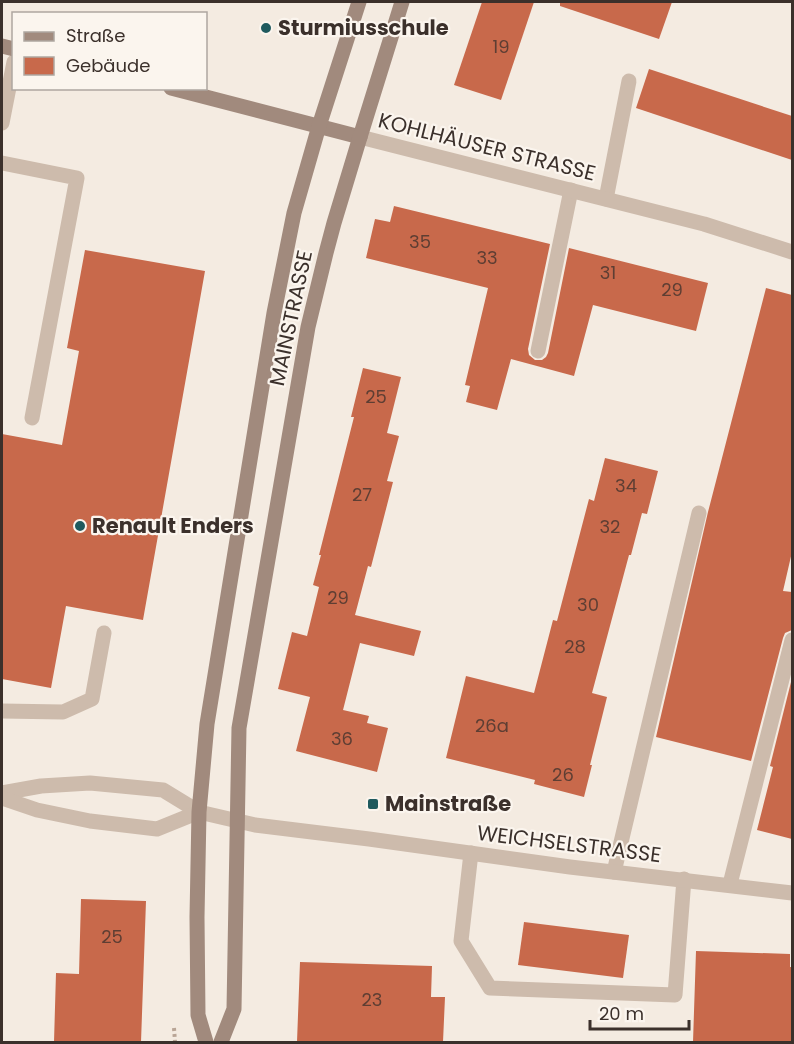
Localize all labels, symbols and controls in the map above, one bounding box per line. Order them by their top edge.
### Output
legend [12,12,207,90]
place label: Sturmiusschule [278,13,449,42]
marker: Sturmiusschule [259,21,273,35]
text: Straße [66,23,125,48]
house number: 19 [492,34,510,59]
text: Gebäude [66,53,150,78]
street label: KOHLHÄUSER STRASSE [375,105,599,188]
house number: 35 [409,229,431,254]
house number: 33 [476,245,498,270]
street label: MAINSTRASSE [262,247,319,389]
house number: 31 [600,260,616,285]
house number: 29 [661,277,683,302]
house number: 25 [365,384,387,409]
house number: 34 [615,473,637,498]
house number: 27 [352,482,372,507]
place label: Renault Enders [92,511,254,540]
house number: 32 [600,514,620,539]
marker: Renault Enders [73,519,87,533]
house number: 29 [327,585,349,610]
house number: 30 [577,592,599,617]
house number: 28 [564,634,586,659]
house number: 26a [475,713,509,738]
house number: 36 [331,726,353,751]
house number: 26 [552,762,574,787]
place label: Mainstraße [385,789,511,818]
marker: Mainstraße [366,797,380,811]
street label: WEICHSELSTRASSE [475,818,663,869]
house number: 25 [101,924,123,949]
house number: 23 [362,987,382,1012]
scale bar [590,993,689,1031]
text: 20 m [599,1001,644,1026]

